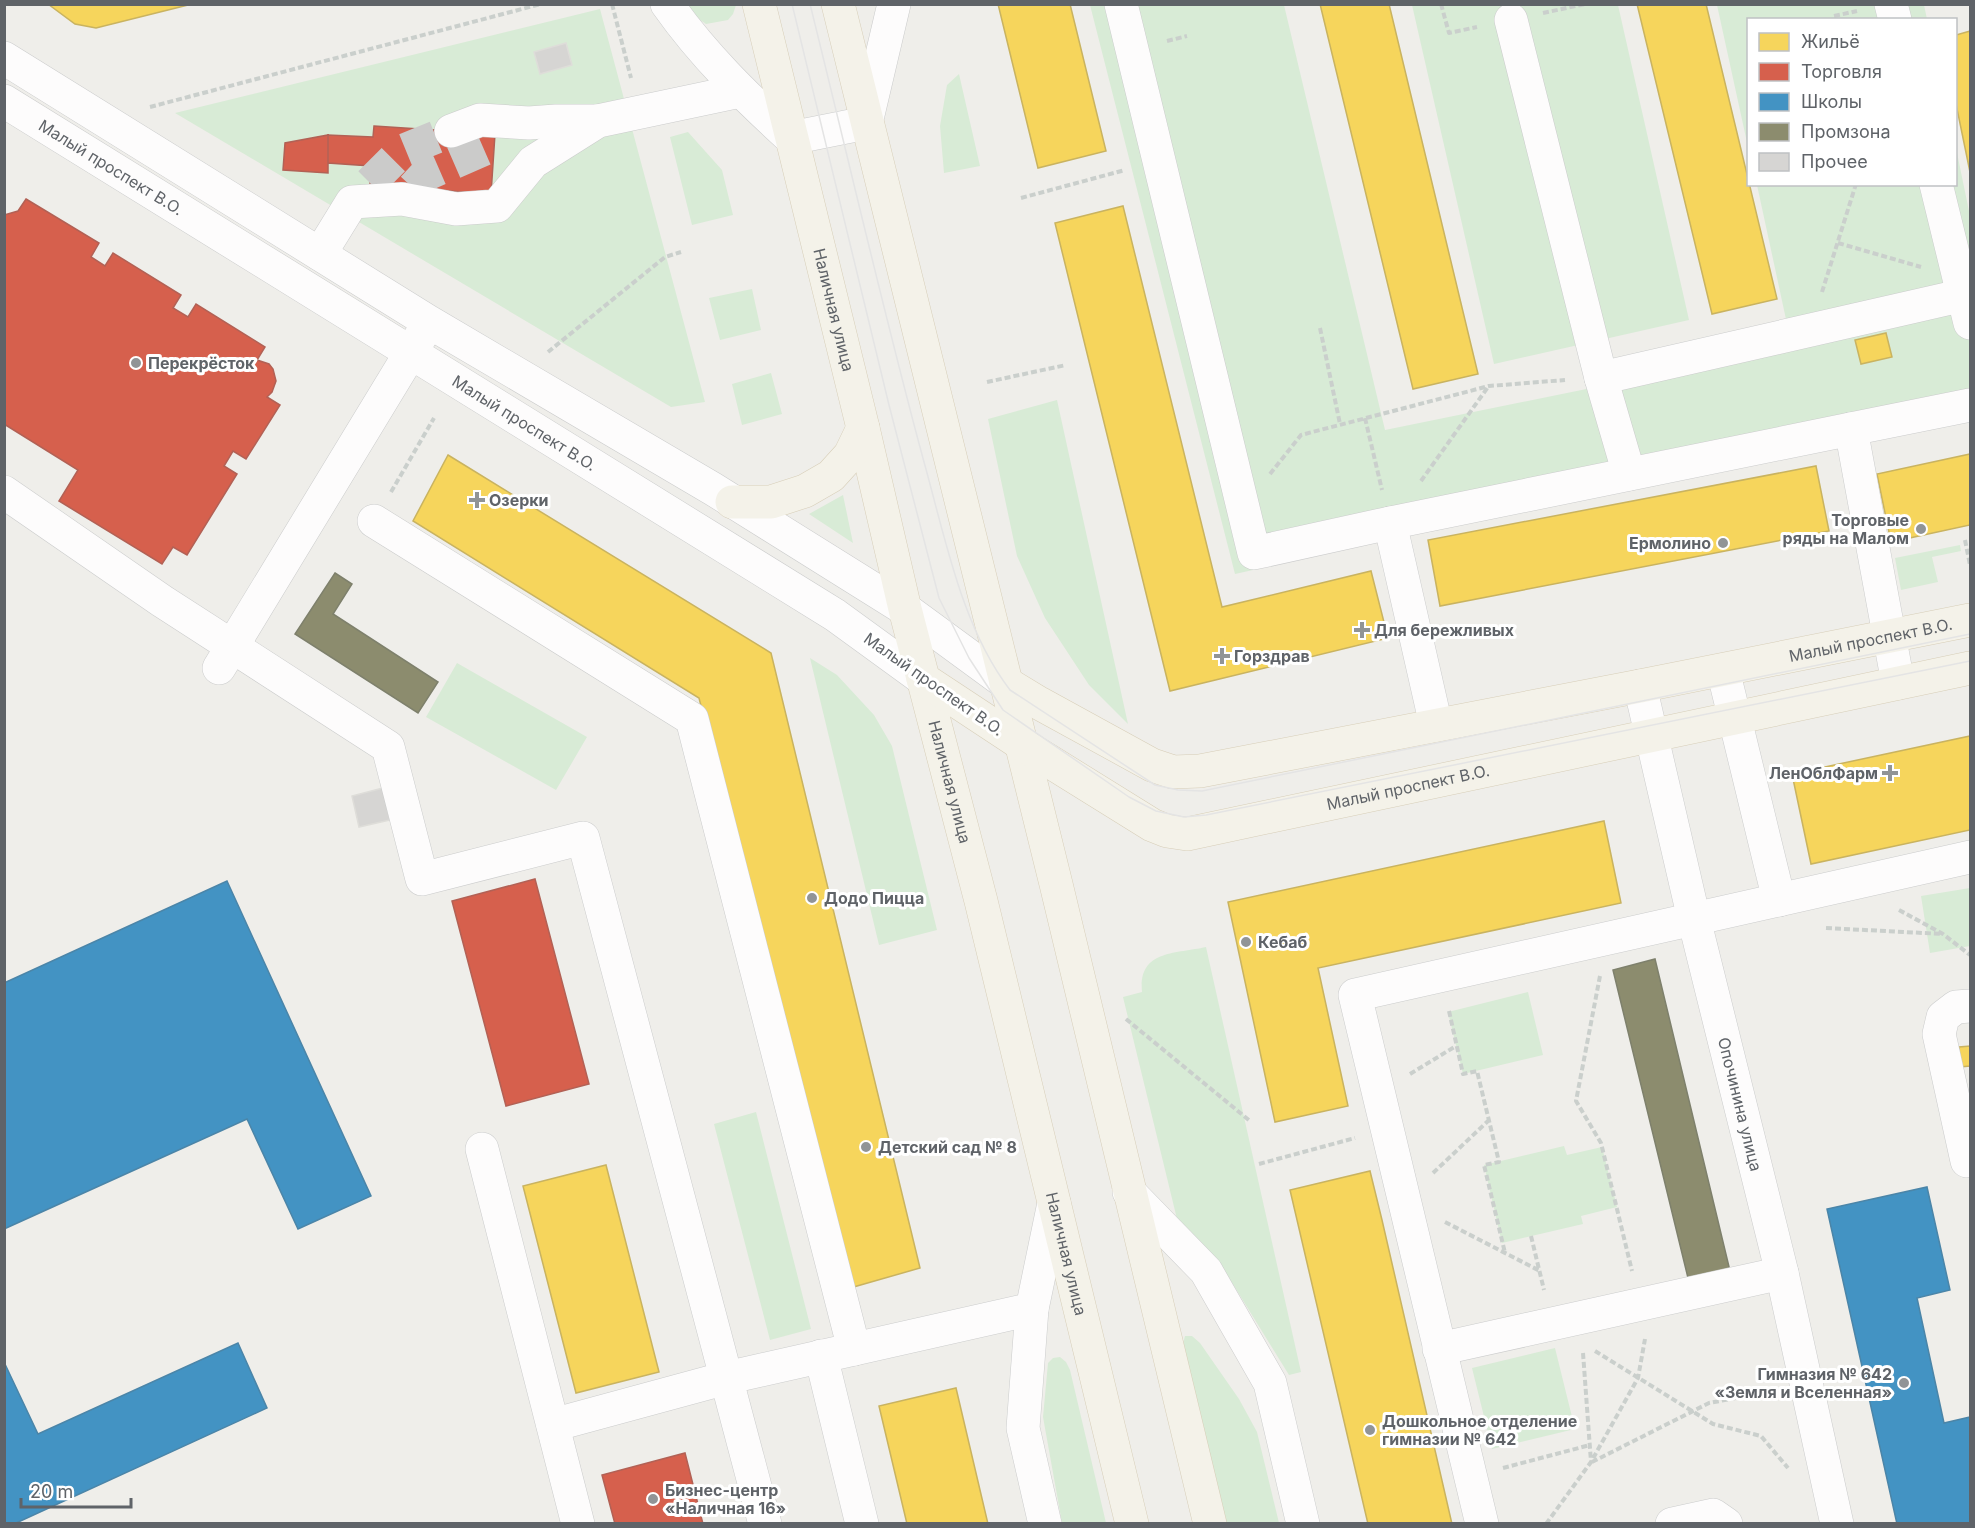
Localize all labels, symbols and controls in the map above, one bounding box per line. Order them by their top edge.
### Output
legend [1747,18,1957,186]
text: Жильё [1801,31,1860,52]
text: Торговля [1801,61,1882,82]
text: Школы [1801,91,1862,112]
street label: Малый проспект В.О. [35,115,187,219]
text: Промзона [1801,121,1891,142]
text: Прочее [1801,151,1868,172]
street label: Наличная улица [809,246,859,374]
place label: Перекрёсток [148,353,255,373]
marker: Перекрёсток [129,356,143,370]
street label: Малый проспект В.О. [449,371,600,475]
place label: Озерки [489,490,549,510]
marker: Озерки [470,493,484,507]
place label: Торговые ряды на Малом [1783,510,1909,548]
marker: Торговые ряды на Малом [1914,522,1928,536]
place label: Ермолино [1629,533,1711,553]
marker: Ермолино [1716,536,1730,550]
street label: Малый проспект В.О. [1787,614,1954,666]
place label: Для бережливых [1374,620,1514,640]
marker: Для бережливых [1355,623,1369,637]
street label: Малый проспект В.О. [860,628,1008,740]
place label: Горздрав [1234,646,1310,666]
marker: Горздрав [1215,649,1229,663]
street label: Наличная улица [924,718,976,845]
street label: Малый проспект В.О. [1325,760,1491,814]
place label: ЛенОблФарм [1769,763,1878,783]
marker: ЛенОблФарм [1883,766,1897,780]
place label: Додо Пицца [824,888,924,908]
marker: Додо Пицца [805,891,819,905]
place label: Кебаб [1258,932,1307,952]
marker: Кебаб [1239,935,1253,949]
street label: Опочинина улица [1714,1035,1766,1173]
place label: Детский сад № 8 [878,1137,1017,1157]
marker: Детский сад № 8 [859,1140,873,1154]
street label: Наличная улица [1042,1190,1091,1317]
place label: Гимназия № 642 «Земля и Вселенная» [1714,1364,1892,1402]
marker: Гимназия № 642 «Земля и Вселенная» [1897,1376,1911,1390]
place label: Дошкольное отделение гимназии № 642 [1382,1411,1577,1449]
marker: Дошкольное отделение гимназии № 642 [1363,1423,1377,1437]
scale bar [21,1471,130,1509]
place label: Бизнес-центр «Наличная 16» [665,1480,786,1518]
text: 20 m [30,1481,73,1502]
marker: Бизнес-центр «Наличная 16» [646,1492,660,1506]

